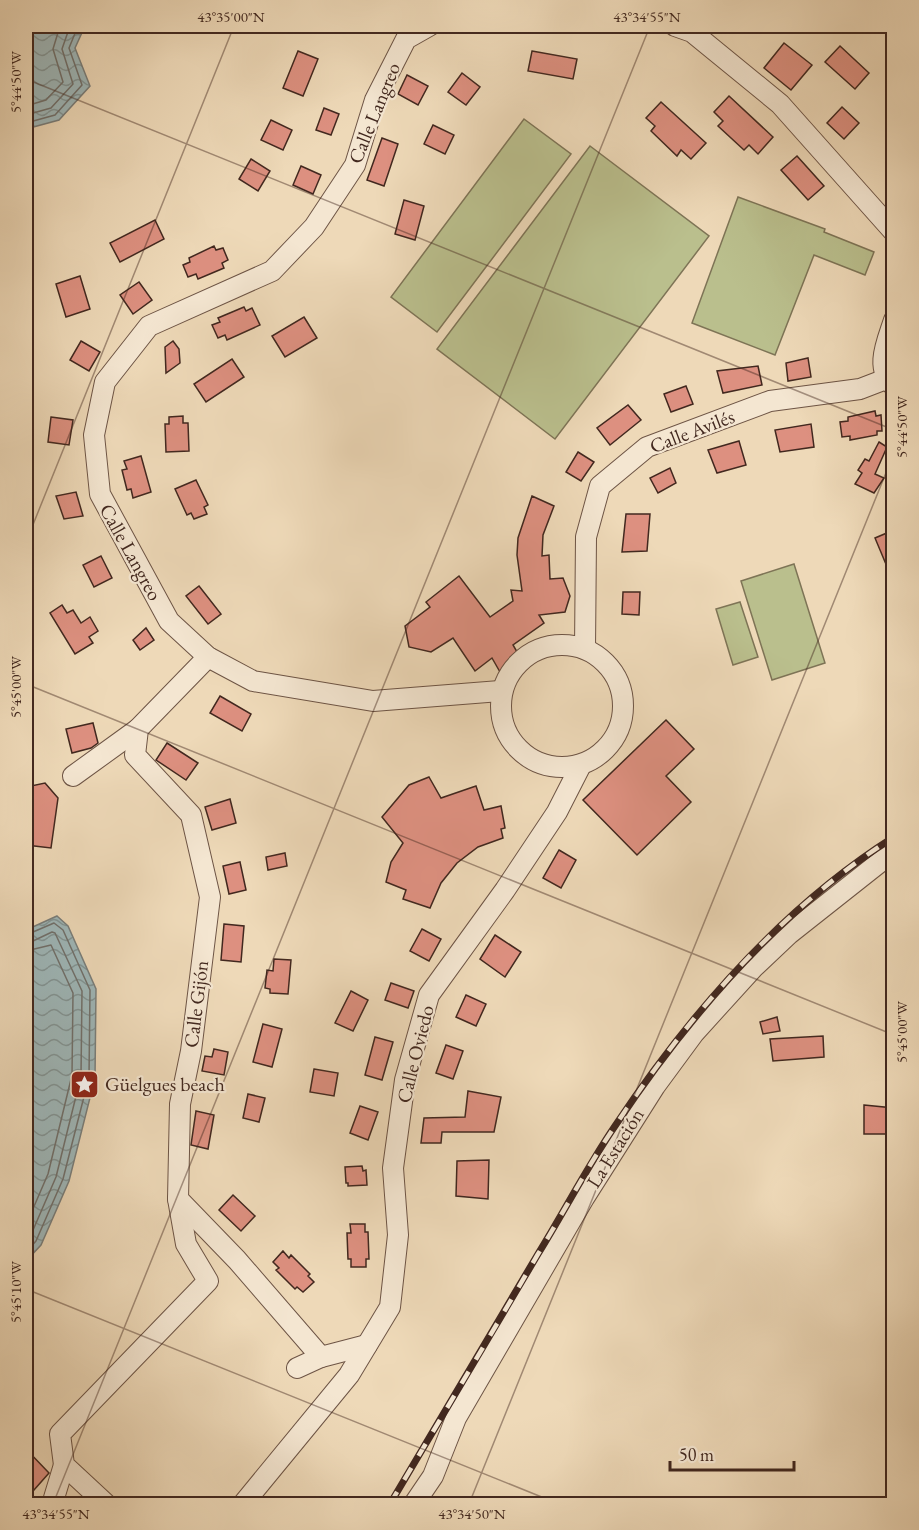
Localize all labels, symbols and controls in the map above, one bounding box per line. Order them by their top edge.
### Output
text: 43°35'00"N [197,7,265,26]
text: 43°34'55"N [613,7,681,26]
text: 5°44'50"W [6,51,25,113]
street label: Calle Langreo [342,59,406,167]
text: 5°44'50"W [892,396,911,458]
street label: Calle Avilés [646,403,738,459]
street label: Calle Langreo [94,499,168,605]
text: 5°45'00"W [6,656,25,718]
street label: Calle Gijón [178,958,214,1049]
text: 5°45'00"W [892,1001,911,1063]
street label: Calle Oviedo [390,1002,440,1106]
place icon: Güelgues beach [68,1068,100,1100]
place label: Güelgues beach [105,1071,225,1097]
street label: La Estación [580,1103,650,1193]
text: 5°45'10"W [6,1261,25,1323]
scale bar [670,1434,794,1472]
text: 50 m [679,1443,714,1466]
text: 43°34'55"N [22,1504,90,1523]
text: 43°34'50"N [438,1504,506,1523]

